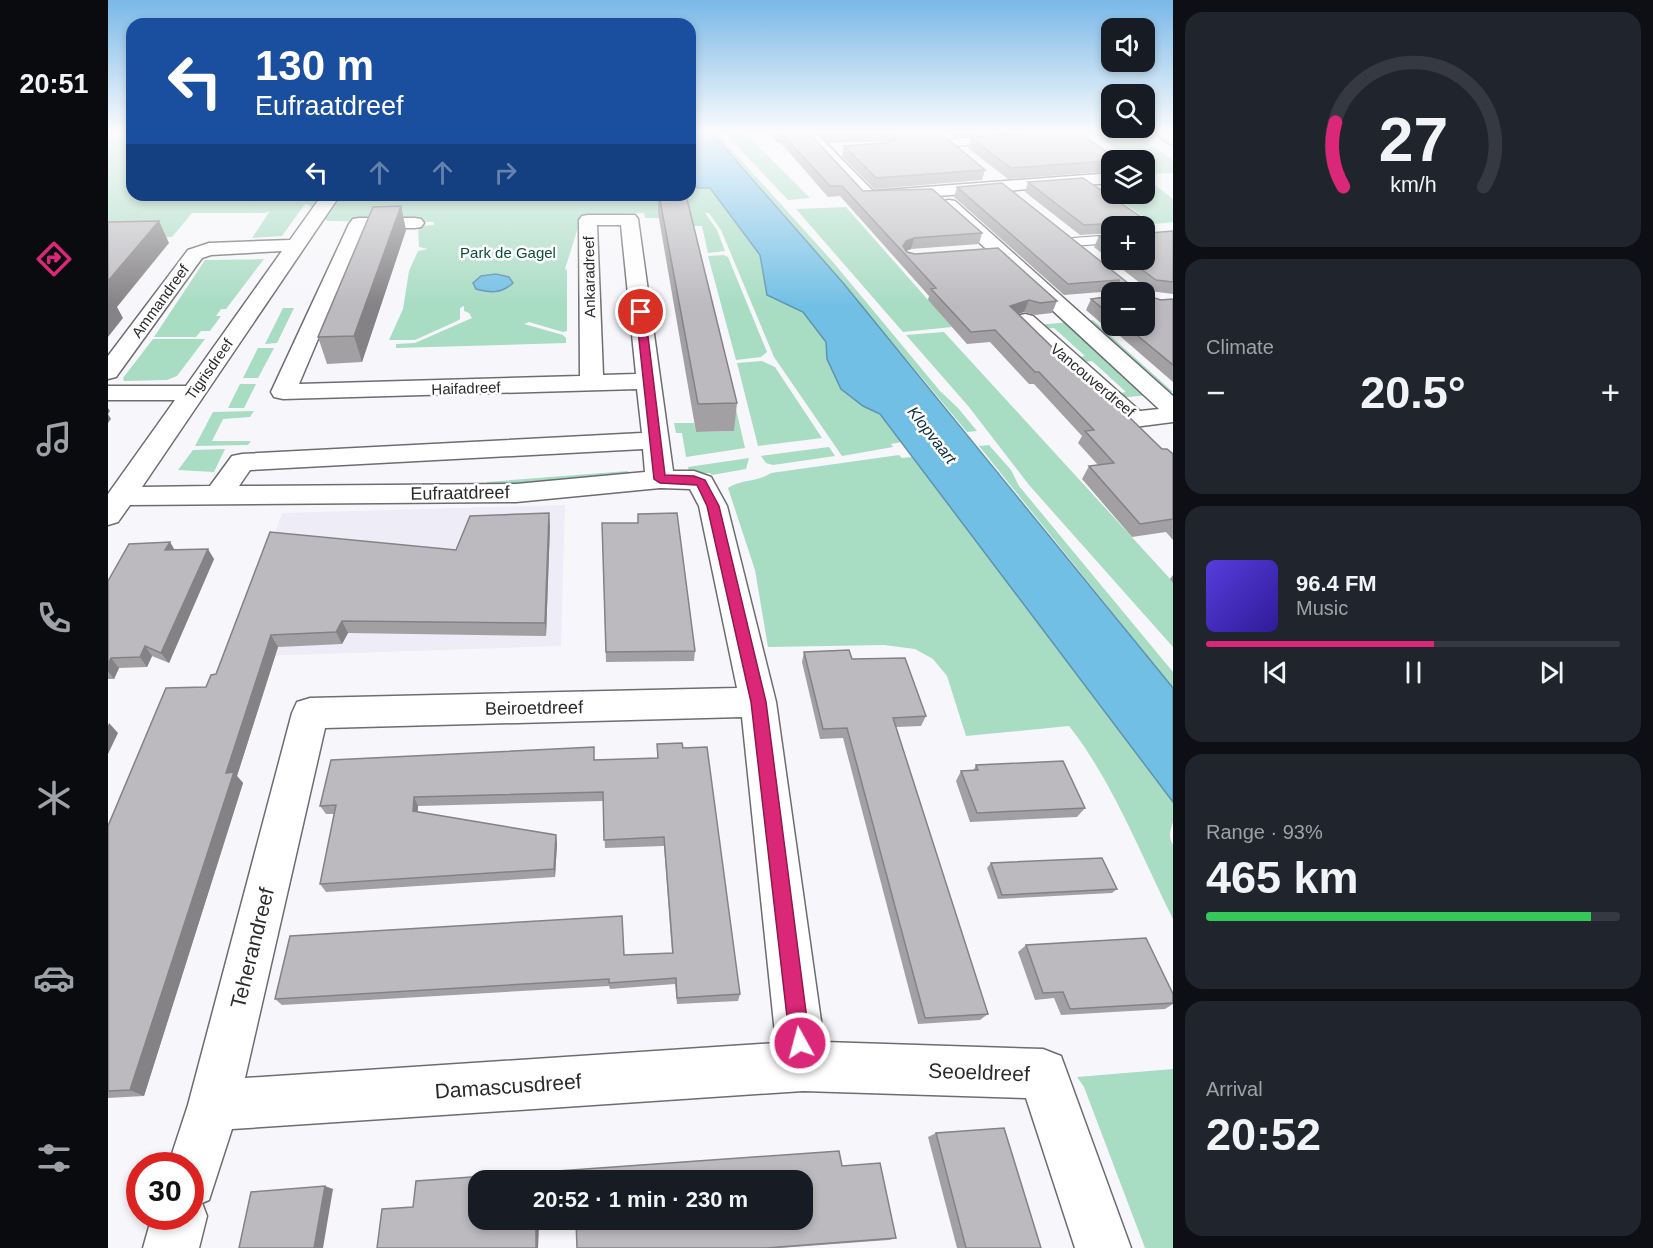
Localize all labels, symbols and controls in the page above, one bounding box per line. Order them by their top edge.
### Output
map controls [1101,18,1155,336]
button: sound [1101,18,1155,72]
icon: left [156,42,234,120]
text: 130 m [255,42,374,89]
text: 20:51 [19,69,89,99]
button: search [1101,84,1155,138]
text: Eufraatdreef [255,91,404,121]
text: 27 [1378,105,1448,174]
button: layers [1101,150,1155,204]
icon: left [300,156,333,189]
icon: ahead [363,156,396,189]
icon: ahead [426,156,459,189]
icon: right [489,156,522,189]
text: km/h [1390,173,1436,197]
button: + [1101,216,1155,270]
street label: Ankaradreef [580,235,598,318]
icon: directions [33,238,75,280]
park label: Park de Gagel [460,244,556,261]
street label: Ammandreef [128,261,193,341]
button: − [1101,282,1155,336]
pin [615,286,666,337]
icon: arrive [624,295,657,328]
street label: Tigrisdreef [182,335,237,403]
text: Climate [1206,336,1274,358]
street label: Vancouverdreef [1047,340,1139,421]
text: 20.5° [1360,367,1466,418]
text: − [1206,374,1225,411]
text: + [1601,374,1620,411]
street label: Haifadreef [431,378,502,398]
water label: Klopvaart [904,403,960,467]
icon: music [33,418,75,460]
street label: Eufraatdreef [410,482,511,504]
text: 96.4 FM [1296,571,1377,596]
icon: phone [33,597,75,639]
text: Music [1296,597,1348,619]
icon: previous [1259,656,1292,689]
icon: pause [1397,656,1430,689]
icon: next [1535,656,1568,689]
street label: Beiroetdreef [485,697,584,719]
icon: climate [33,777,75,819]
text: Range · 93% [1206,821,1323,843]
text: 465 km [1206,852,1359,903]
street label: Teherandreef [226,885,278,1011]
icon: car [33,957,75,999]
position arrow [768,1011,832,1075]
street label: Seoeldreef [928,1059,1030,1085]
street label: Damascusdreef [434,1069,582,1103]
text: Arrival [1206,1078,1263,1100]
text: 20:52 [1206,1109,1321,1160]
icon: filters [33,1137,75,1179]
speed limit sign: 30 [126,1152,204,1230]
text: 20:52 · 1 min · 230 m [533,1187,748,1212]

